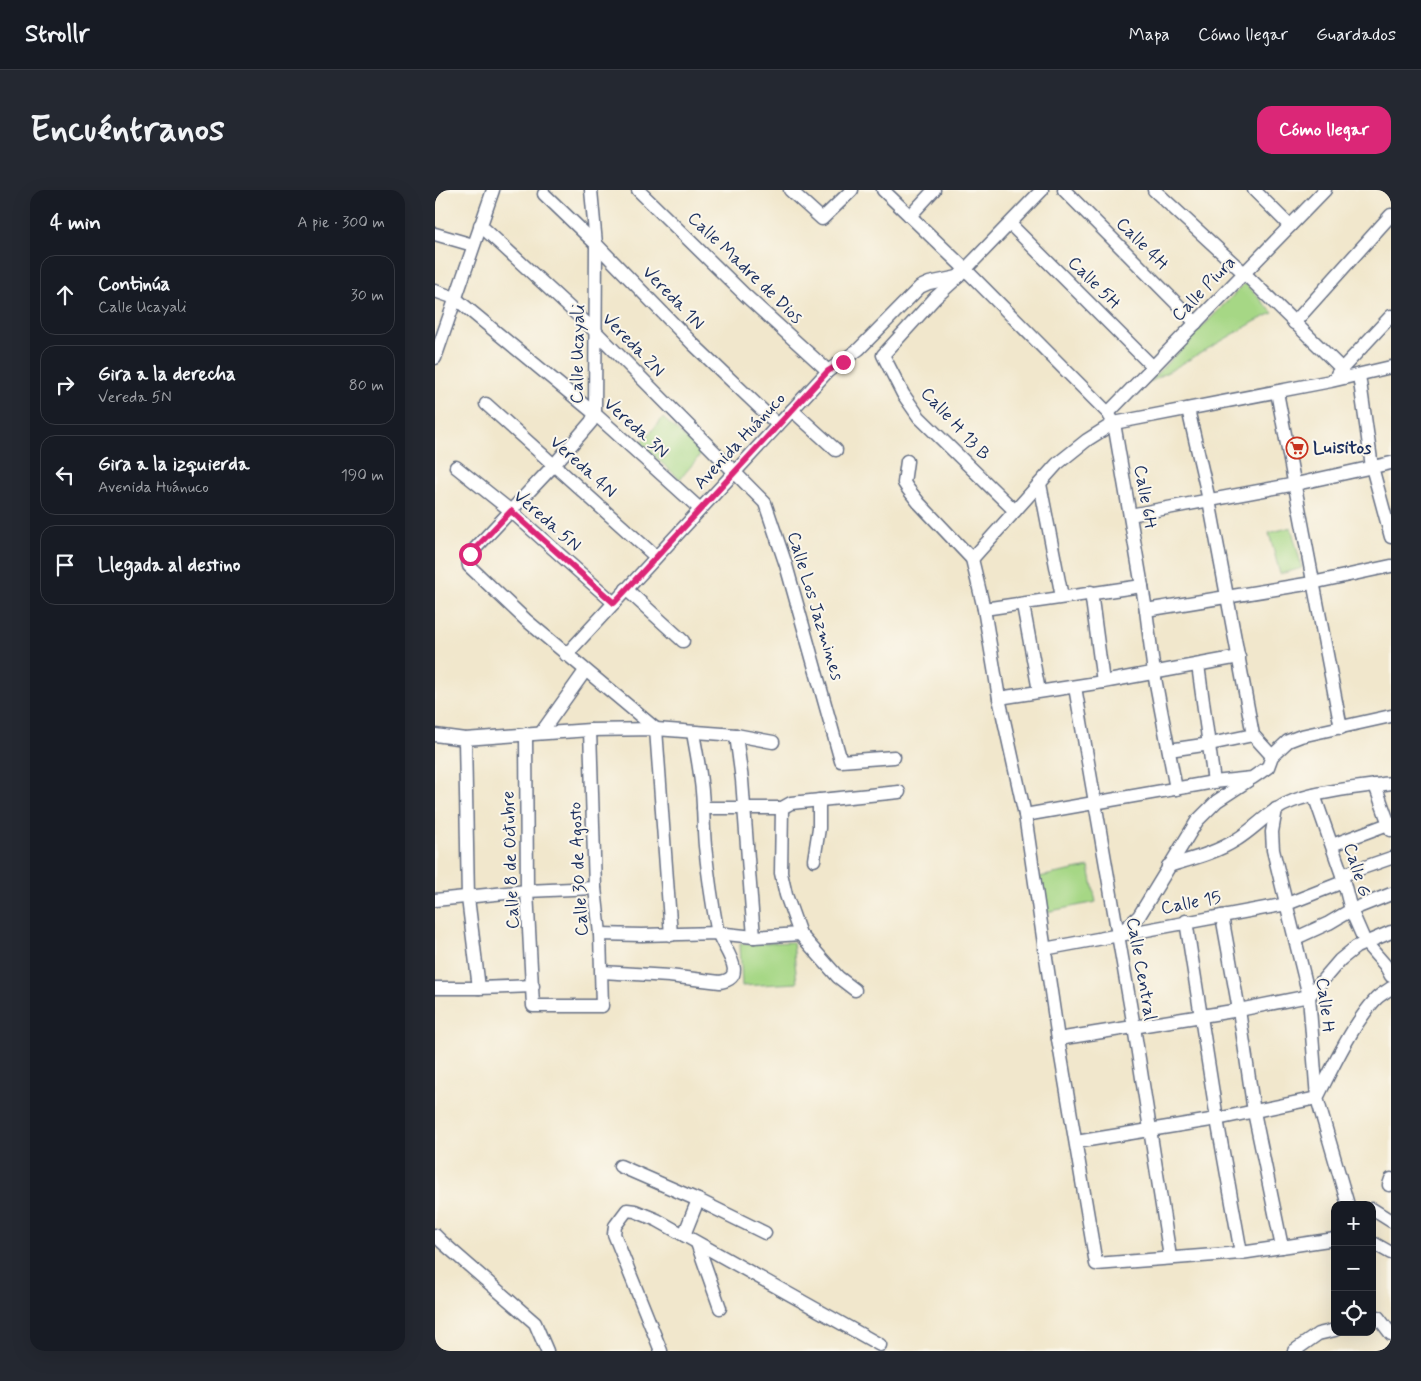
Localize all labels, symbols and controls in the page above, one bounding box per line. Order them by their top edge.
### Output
text: Strollr [25,19,89,50]
text: Mapa [1129,23,1170,47]
text: Cómo llegar [1198,23,1288,47]
text: Guardados [1316,23,1396,47]
button: Cómo llegar [1257,106,1391,154]
text: Encuéntranos [30,107,225,153]
street label: Calle Madre de Dios [682,207,808,329]
text: 4 min [50,209,101,237]
text: A pie · 300 m [297,212,385,233]
street label: Calle 4H [1110,212,1174,276]
street label: Calle 5H [1062,251,1126,315]
street label: Calle Piura [1167,251,1241,327]
street label: Vereda 1N [637,261,709,335]
text: Continúa [98,272,170,297]
icon: ahead [51,281,79,309]
text: 30 m [351,285,384,306]
text: Calle Ucayali [98,297,187,318]
street label: Calle Ucayali [565,304,591,404]
street label: Vereda 2N [596,308,670,382]
route end [832,351,855,374]
text: Gira a la derecha [98,362,236,387]
icon: right [51,371,79,399]
text: 80 m [349,375,384,396]
street label: Calle H 13 B [915,382,995,466]
text: Vereda 5N [98,387,172,408]
street label: Avenida Huánuco [689,387,791,495]
street label: Vereda 3N [598,392,674,464]
street label: Vereda 4N [544,430,622,504]
supermarket icon: Luisitos [1285,436,1309,460]
place label: Luisitos [1313,436,1371,460]
text: Gira a la izquierda [98,452,249,477]
icon: left [51,461,79,489]
street label: Calle 6H [1128,463,1162,531]
text: 190 m [341,465,384,486]
text: Avenida Huánuco [98,477,209,498]
street label: Vereda 5N [508,485,586,557]
street label: Calle Los Jazmines [781,529,849,683]
route start [459,543,482,566]
icon: arrive [51,551,79,579]
text: Llegada al destino [98,553,240,578]
street label: Calle 8 de Octubre [497,790,525,930]
street label: Calle 30 de Agosto [563,801,595,937]
street label: Calle G [1337,840,1377,900]
street label: Calle 15 [1159,885,1223,921]
street label: Calle Central [1120,915,1162,1023]
street label: Calle H [1310,976,1340,1034]
map controls [1331,1201,1376,1336]
button: + [1331,1201,1376,1246]
button: − [1331,1246,1376,1291]
button: locate [1331,1291,1376,1336]

